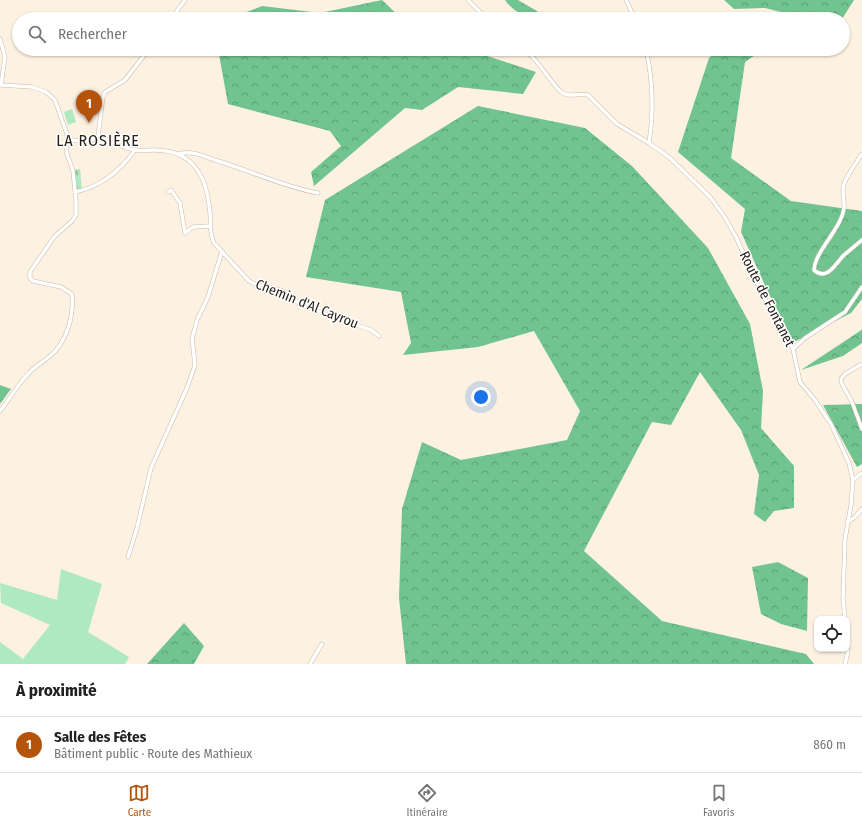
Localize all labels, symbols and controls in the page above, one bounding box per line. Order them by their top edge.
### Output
search box [12,12,850,56]
icon: search [26,23,48,45]
text: Rechercher [58,25,127,43]
pin: 1 [76,90,102,123]
district label: LA ROSIÈRE [56,131,140,150]
street label: Route de Fontanet [736,248,799,350]
street label: Chemin d'Al Cayrou [253,276,361,332]
your location [471,387,491,407]
map controls [814,616,850,652]
button: locate [814,616,850,652]
text: À proximité [16,680,97,701]
text: Salle des Fêtes [54,728,146,746]
text: 1 [26,737,32,752]
text: 860 m [813,737,846,752]
text: Bâtiment public · Route des Mathieux [54,746,252,761]
tab: Carte [128,782,151,819]
tab: Itinéraire [407,782,448,819]
tab: Favoris [703,782,734,819]

